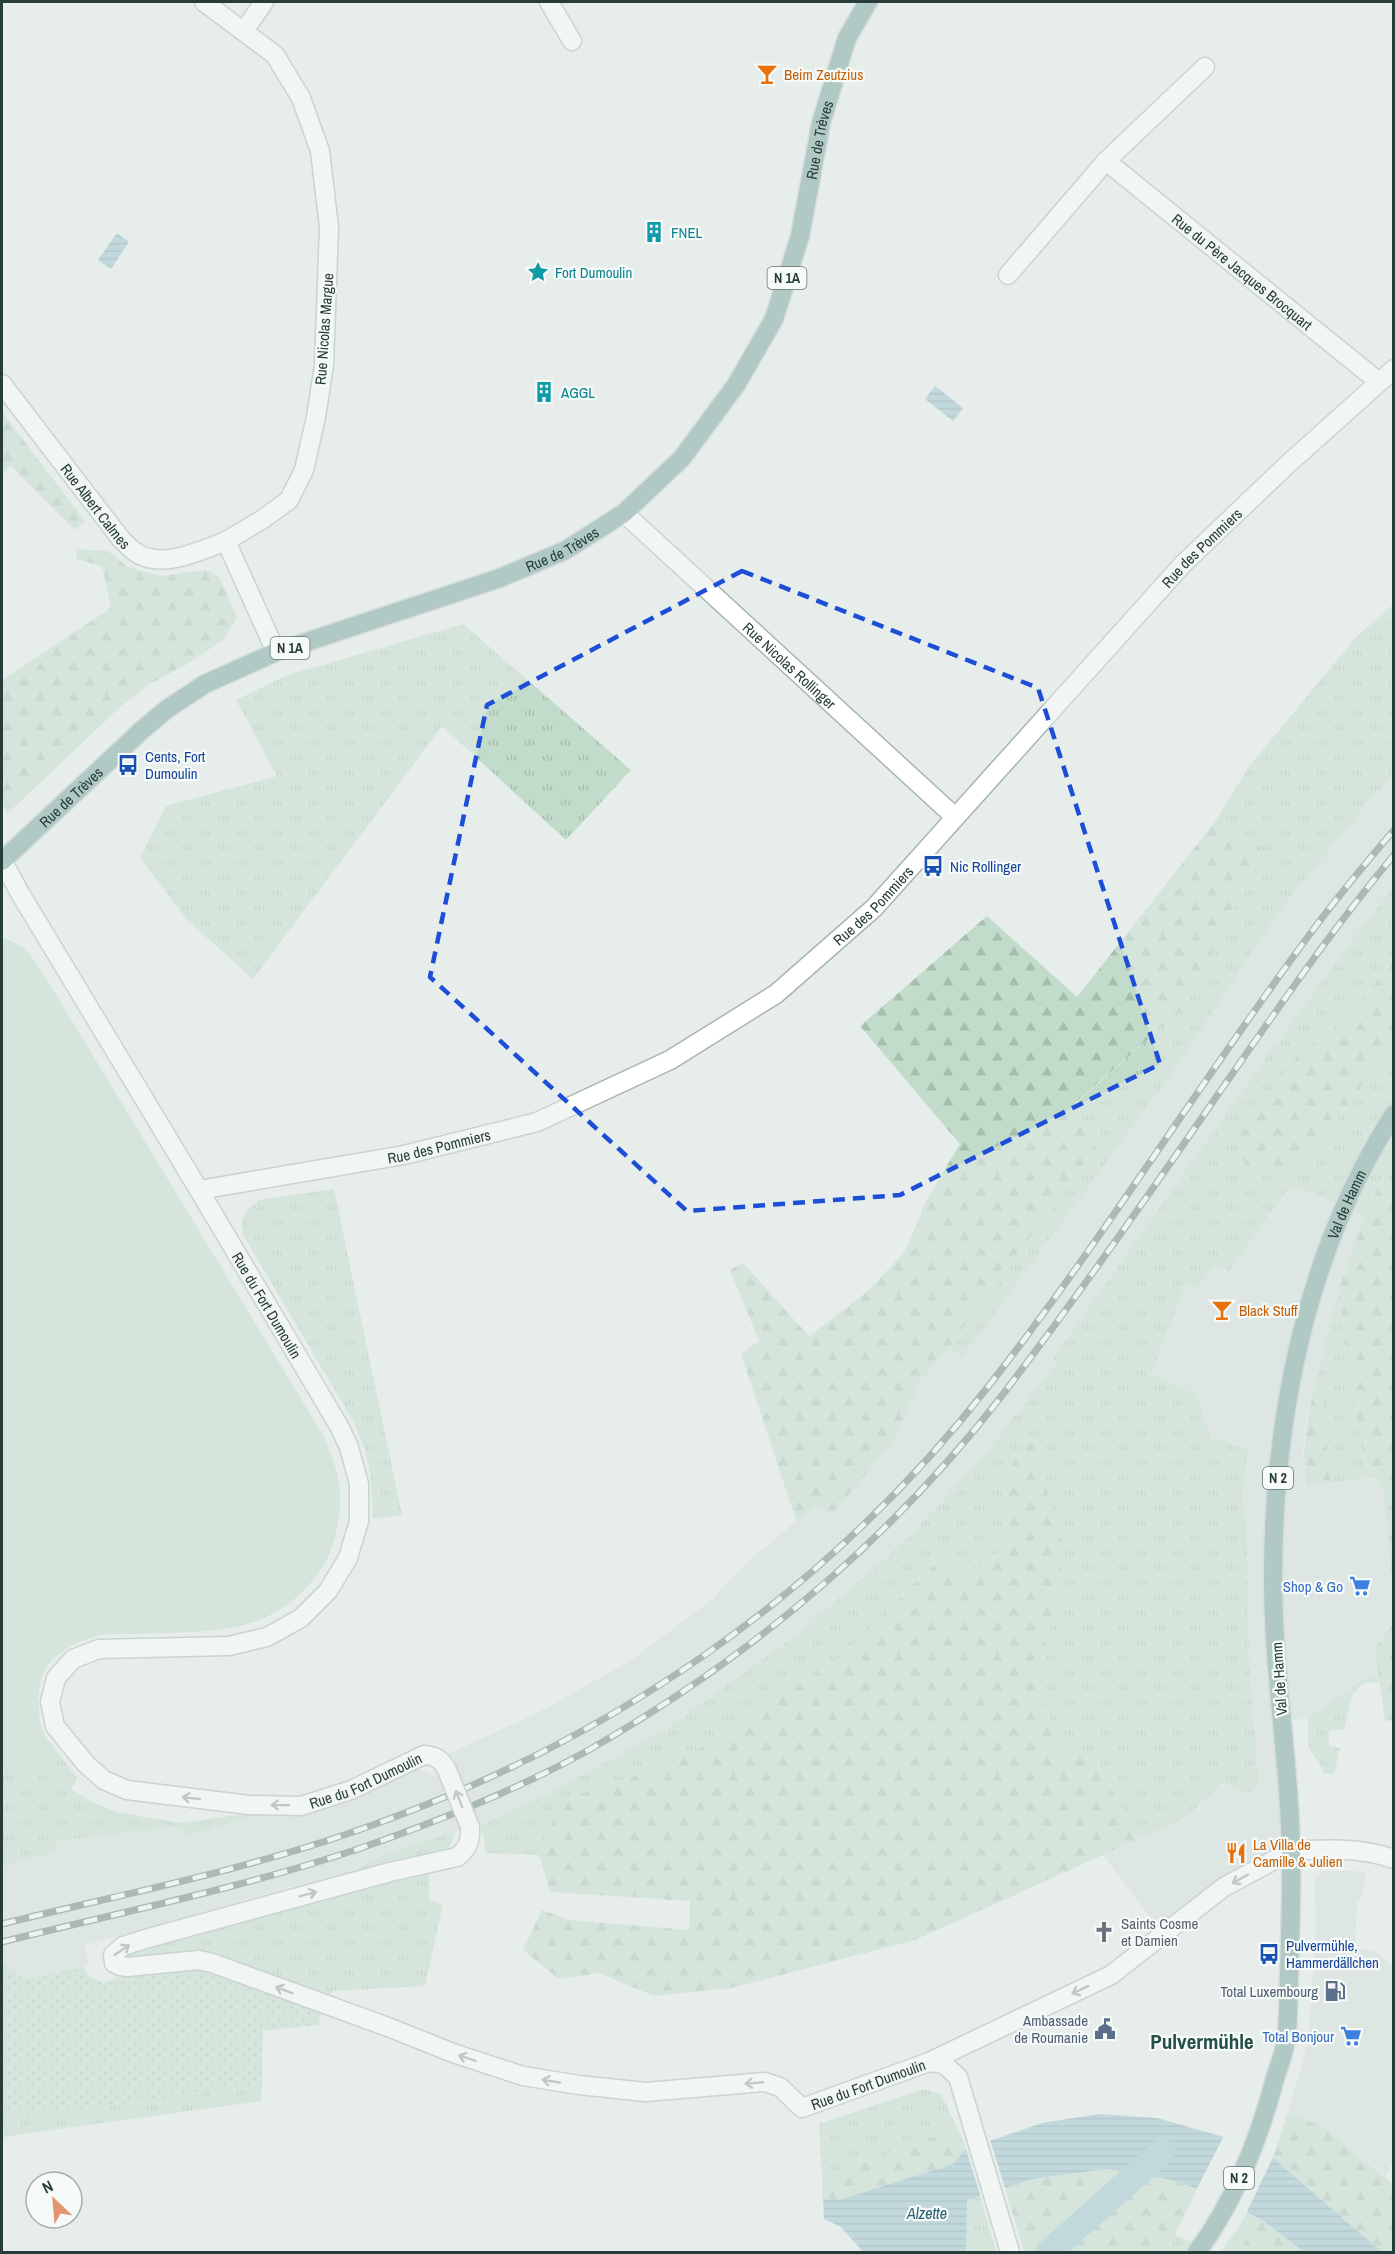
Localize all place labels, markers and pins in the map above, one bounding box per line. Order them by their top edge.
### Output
bar icon: Beim Zeutzius [755,62,779,86]
place label: Beim Zeutzius [784,64,863,85]
building icon: FNEL [642,220,666,244]
place label: FNEL [671,222,703,243]
place icon: Fort Dumoulin [526,260,550,284]
place label: Fort Dumoulin [555,262,632,283]
building icon: AGGL [532,380,556,404]
place label: AGGL [560,382,595,403]
place label: Cents, Fort Dumoulin [145,746,206,784]
bus stop icon: Cents, Fort Dumoulin [116,753,140,777]
bus stop icon: Nic Rollinger [921,854,945,878]
place label: Nic Rollinger [950,856,1021,877]
bar icon: Black Stuff [1210,1298,1234,1322]
place label: Black Stuff [1239,1300,1298,1321]
supermarket icon: Shop & Go [1348,1574,1372,1598]
place label: Shop & Go [1283,1576,1343,1597]
place label: La Villa de Camille & Julien [1253,1834,1343,1872]
restaurant icon: La Villa de Camille & Julien [1224,1841,1248,1865]
place label: Saints Cosme et Damien [1121,1913,1198,1951]
church icon: Saints Cosme et Damien [1092,1920,1116,1944]
place label: Pulvermühle, Hammerdällchen [1286,1935,1379,1973]
bus stop icon: Pulvermühle, Hammerdällchen [1257,1942,1281,1966]
fuel station icon: Total Luxembourg [1323,1979,1347,2003]
place label: Total Luxembourg [1220,1981,1318,2002]
place label: Ambassade de Roumanie [1014,2010,1088,2048]
public building icon: Ambassade de Roumanie [1093,2017,1117,2041]
supermarket icon: Total Bonjour [1339,2024,1363,2048]
place label: Total Bonjour [1262,2026,1334,2047]

